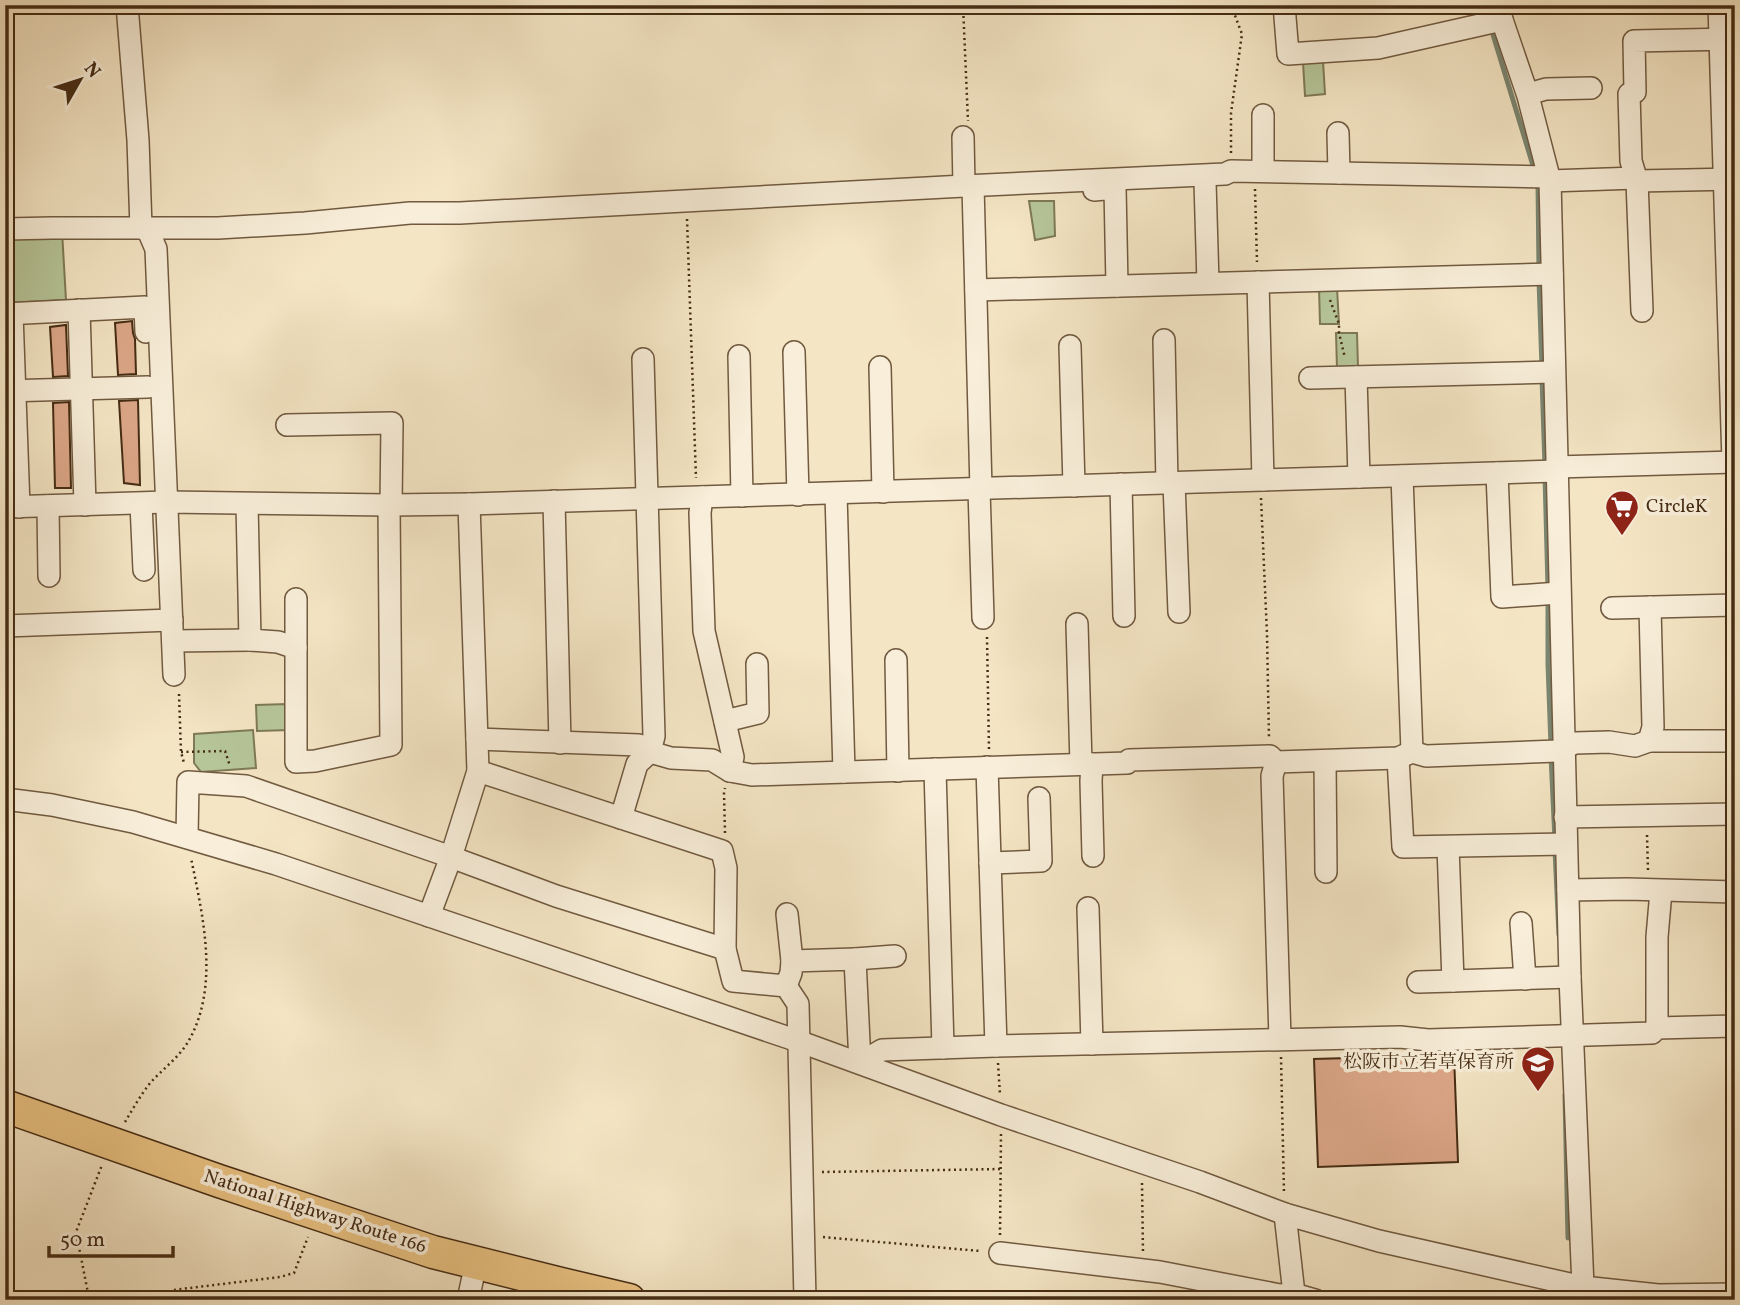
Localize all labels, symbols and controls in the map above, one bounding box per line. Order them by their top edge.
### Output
north arrow [46,46,116,116]
text: N [77,57,106,84]
supermarket icon: CircleK [1603,488,1641,537]
place label: CircleK [1646,494,1708,520]
school or university icon: 松阪市立若草保育所 [1519,1044,1557,1093]
place label: 松阪市立若草保育所 [1343,1050,1514,1076]
street label: National Highway Route 166 [200,1164,430,1260]
scale bar [49,1214,173,1258]
text: 50 m [60,1226,105,1255]

